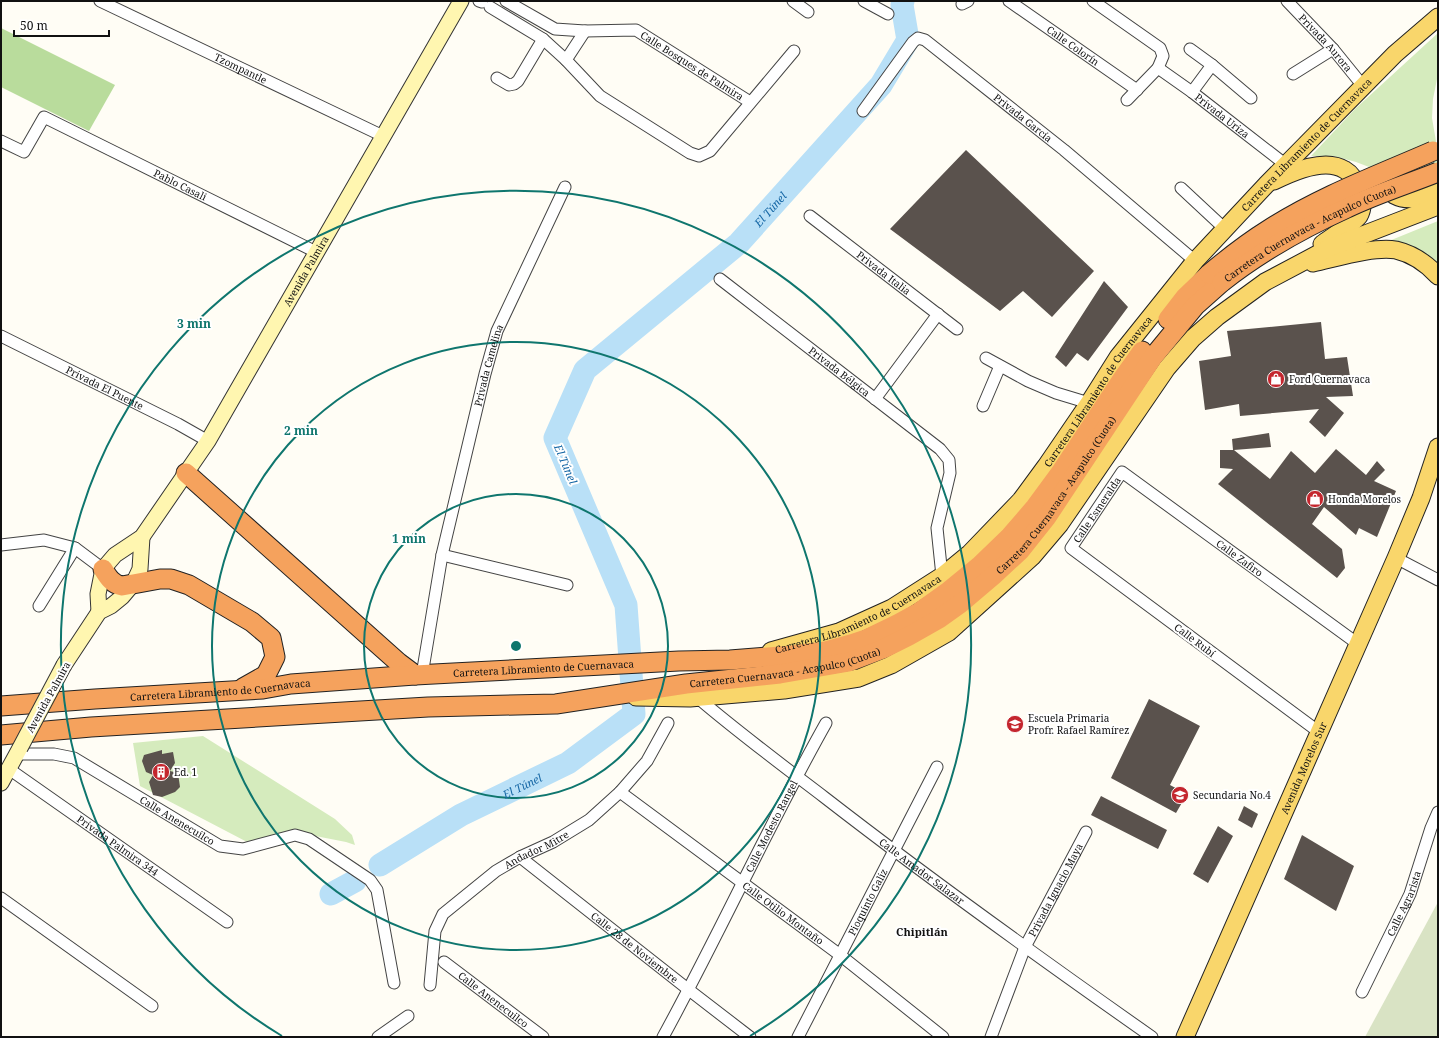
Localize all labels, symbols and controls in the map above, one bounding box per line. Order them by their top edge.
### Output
street label: Privada Aurora [1296,11,1356,75]
scale bar [14,12,109,38]
text: 50 m [20,17,48,34]
street label: Calle Colorín [1044,22,1103,69]
street label: Calle Bosques de Palmira [638,28,747,104]
street label: Tzompantle [212,50,269,87]
street label: Carretera Libramiento de Cuernavaca [1238,75,1375,214]
street label: Privada García [991,90,1056,145]
street label: Privada Uriza [1192,90,1253,141]
street label: Pablo Casali [151,166,210,204]
street label: Carretera Cuernavaca - Acapulco (Cuota) [1221,181,1398,285]
water label: El Túnel [749,188,790,230]
street label: Avenida Palmira [280,233,332,309]
street label: Privada Italia [854,247,914,298]
street label: Carretera Libramiento de Cuernavaca [1040,313,1155,470]
text: 3 min [177,315,211,332]
street label: Privada Camelina [471,321,506,408]
street label: Privada Bélgica [806,343,873,400]
street label: Privada El Puente [64,362,146,413]
shop icon: Ford Cuernavaca [1266,369,1286,389]
place label: Ford Cuernavaca [1289,372,1371,386]
street label: Carretera Cuernavaca - Acapulco (Cuota) [993,413,1119,577]
text: 2 min [284,422,318,439]
water label: El Túnel [551,441,581,487]
street label: Calle Esmeralda [1070,474,1124,545]
shop icon: Honda Morelos [1305,489,1325,509]
place label: Honda Morelos [1328,492,1402,506]
text: 1 min [392,530,426,547]
street label: Calle Zafiro [1214,536,1266,580]
street label: Carretera Libramiento de Cuernavaca [773,571,944,657]
street label: Calle Rubí [1172,620,1219,661]
centre of rings [509,639,523,653]
street label: Carretera Cuernavaca - Acapulco (Cuota) [689,644,882,691]
street label: Carretera Libramiento de Cuernavaca [453,656,635,680]
street label: Avenida Palmira [23,659,73,735]
street label: Carretera Libramiento de Cuernavaca [130,676,311,704]
place label: Escuela Primaria Profr. Rafael Ramírez [1028,711,1129,737]
school or university icon: Escuela Primaria Profr. Rafael Ramírez [1005,714,1025,734]
street label: Avenida Morelos Sur [1277,719,1330,816]
building icon: Ed. 1 [151,762,171,782]
place label: Ed. 1 [174,765,197,779]
water label: El Túnel [499,769,545,802]
street label: Calle Modesto Rangel [742,778,801,875]
school or university icon: Secundaria No.4 [1170,785,1190,805]
place label: Secundaria No.4 [1193,788,1271,802]
street label: Calle Anenecuilco [137,792,217,848]
street label: Privada Palmira 344 [74,812,162,879]
street label: Andador Mitre [501,827,571,872]
street label: Calle Amador Salazar [876,835,967,908]
street label: Privada Ignacio Maya [1025,840,1086,939]
street label: Pioquinto Galiz [845,866,891,938]
street label: Calle Agrarista [1383,869,1424,938]
street label: Calle Otilio Montaño [740,878,827,948]
street label: Calle 28 de Noviembre [588,909,681,986]
district label: Chipitlán [896,924,949,939]
street label: Calle Anenecuilco [455,968,532,1031]

